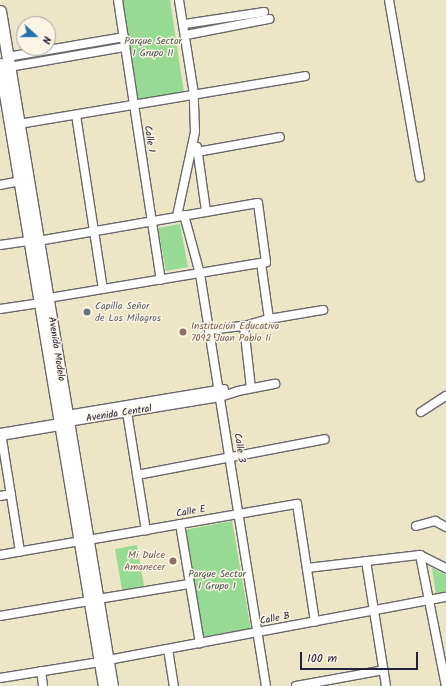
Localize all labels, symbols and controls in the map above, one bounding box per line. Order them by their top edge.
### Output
north arrow [16,16,56,56]
text: N [37,33,56,46]
park label: Parque Sector 1 Grupo 11 [124,35,182,58]
street label: Calle 1 [141,125,157,153]
place label: Capilla Señor de Los Milagros [95,300,161,324]
marker: Capilla Señor de Los Milagros [82,307,92,317]
street label: Avenida Modelo [45,316,67,382]
place label: Institución Educativa 7092 Juan Pablo Ii [191,320,279,344]
marker: Institución Educativa 7092 Juan Pablo Ii [178,327,188,337]
street label: Avenida Central [85,403,153,425]
street label: Calle 3 [231,432,247,464]
street label: Calle E [175,503,207,521]
place label: Mi Dulce Amanecer [124,549,165,572]
marker: Mi Dulce Amanecer [168,556,178,566]
park label: Parque Sector 1 Grupo 1 [188,568,246,592]
street label: Calle B [259,610,291,628]
scale bar [302,644,420,670]
text: 100 m [307,649,337,668]

